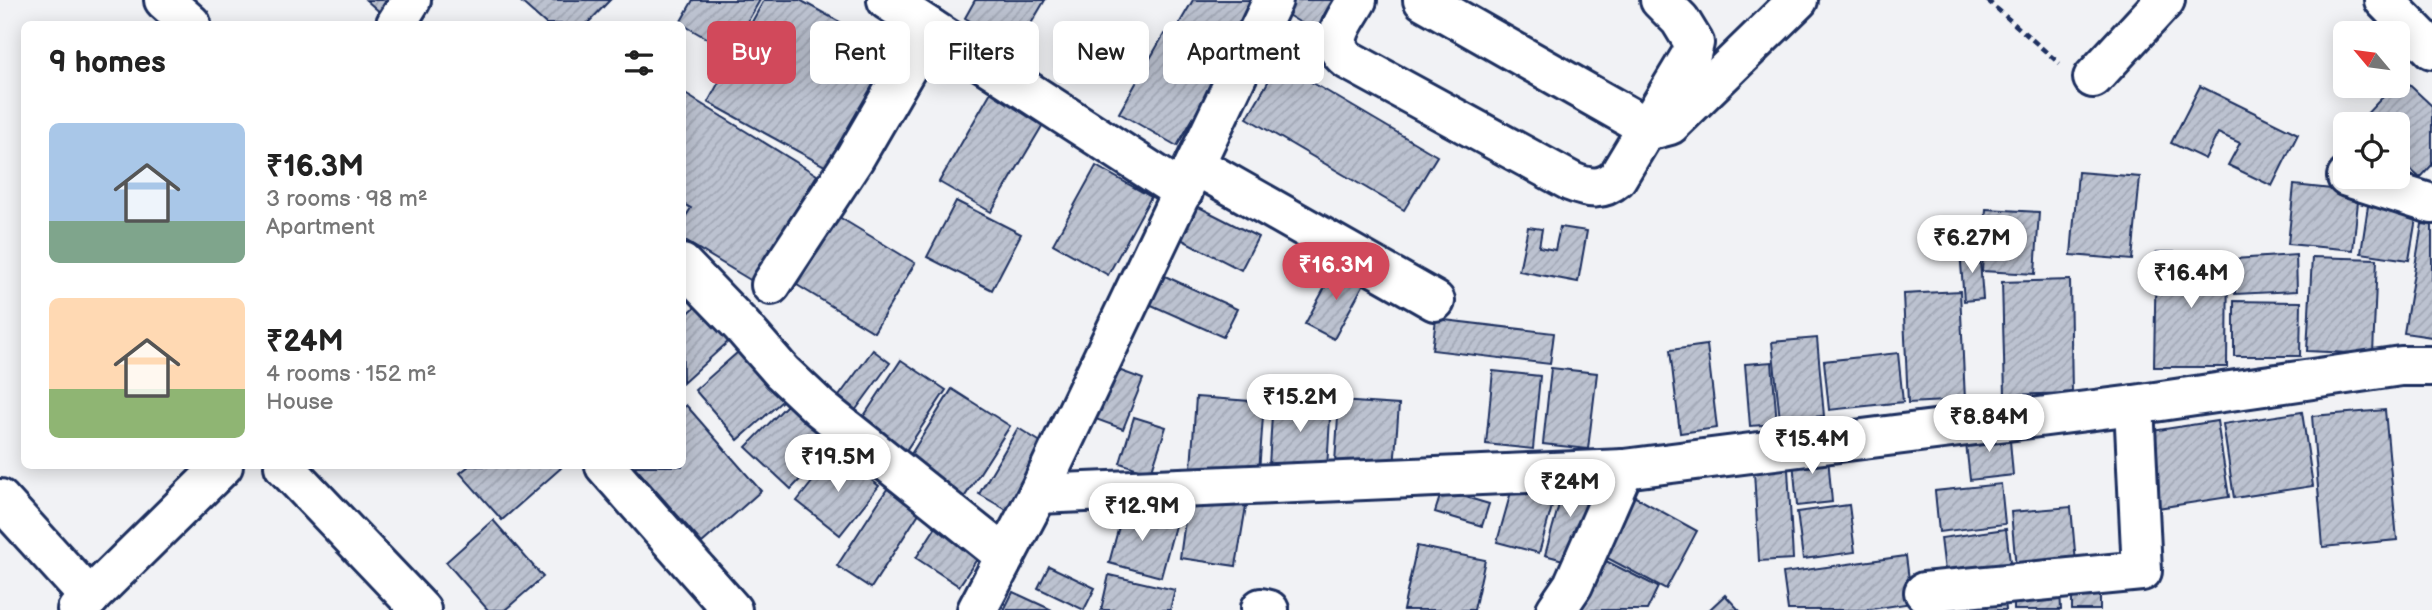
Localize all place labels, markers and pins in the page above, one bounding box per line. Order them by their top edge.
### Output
pin: ₹6.27M [1915,216,2029,275]
pin: ₹16.3M [1279,243,1393,302]
pin: ₹16.4M [2134,250,2248,310]
pin: ₹15.2M [1243,374,1357,434]
pin: ₹8.84M [1932,394,2046,454]
pin: ₹15.4M [1755,416,1869,476]
pin: ₹19.5M [781,434,895,494]
pin: ₹24M [1529,460,1611,519]
pin: ₹12.9M [1085,484,1199,543]

